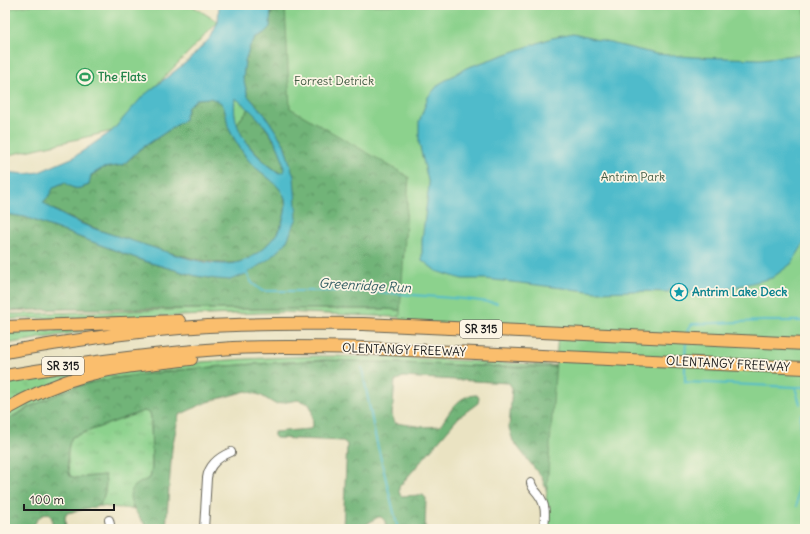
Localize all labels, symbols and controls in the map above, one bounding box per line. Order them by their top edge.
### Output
sports icon: The Flats [75,67,95,87]
place label: The Flats [98,69,147,84]
park label: Forrest Detrick [294,73,374,88]
park label: Antrim Park [601,169,665,184]
water label: Greenridge Run [318,275,412,296]
place icon: Antrim Lake Deck [669,282,689,302]
place label: Antrim Lake Deck [692,284,787,299]
road number: SR 315 [460,320,502,338]
street label: OLENTANGY FREEWAY [342,340,467,359]
street label: OLENTANGY FREEWAY [666,353,791,374]
road number: SR 315 [42,357,84,375]
scale bar [24,486,114,512]
text: 100 m [30,492,64,507]

